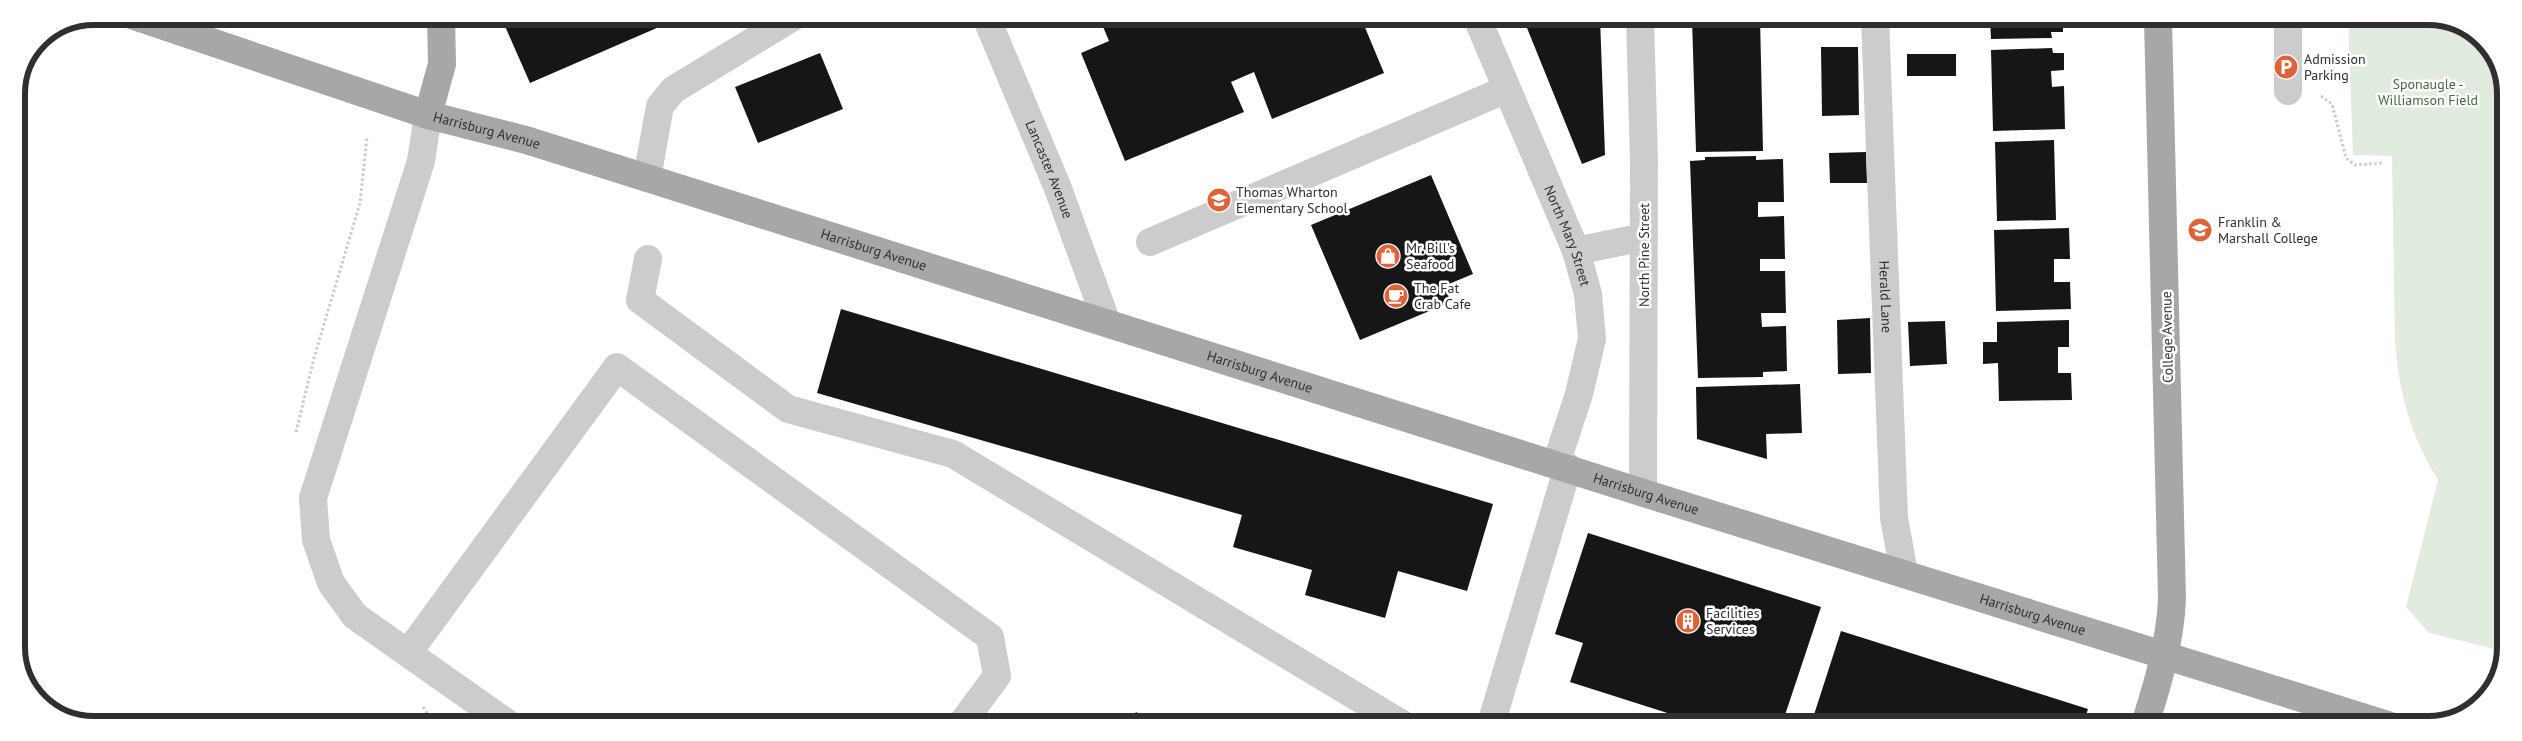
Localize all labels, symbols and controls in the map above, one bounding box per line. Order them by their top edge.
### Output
place label: Admission Parking [2304,50,2366,84]
parking icon: Admission Parking [2273,54,2299,80]
park label: Sponaugle - Williamson Field [2378,75,2478,109]
street label: Harrisburg Avenue [431,108,543,153]
street label: Lancaster Avenue [1021,118,1077,221]
place label: Thomas Wharton Elementary School [1236,183,1348,217]
street label: North Mary Street [1540,183,1594,289]
school or university icon: Thomas Wharton Elementary School [1206,187,1232,213]
street label: North Pine Street [1635,203,1653,307]
place label: Franklin & Marshall College [2218,213,2318,247]
school or university icon: Franklin & Marshall College [2187,217,2213,243]
street label: Harrisburg Avenue [819,224,929,275]
place label: Mr. Bill's Seafood [1406,239,1455,273]
shop icon: Mr. Bill's Seafood [1375,243,1401,269]
street label: Herald Lane [1875,260,1896,333]
place label: The Fat Crab Cafe [1414,279,1471,313]
cafe icon: The Fat Crab Cafe [1383,283,1409,309]
street label: College Avenue [2157,291,2177,383]
street label: Harrisburg Avenue [1205,347,1315,397]
street label: Harrisburg Avenue [1591,469,1701,519]
street label: Harrisburg Avenue [1978,589,2088,639]
place label: Facilities Services [1706,604,1760,638]
building icon: Facilities Services [1675,608,1701,634]

